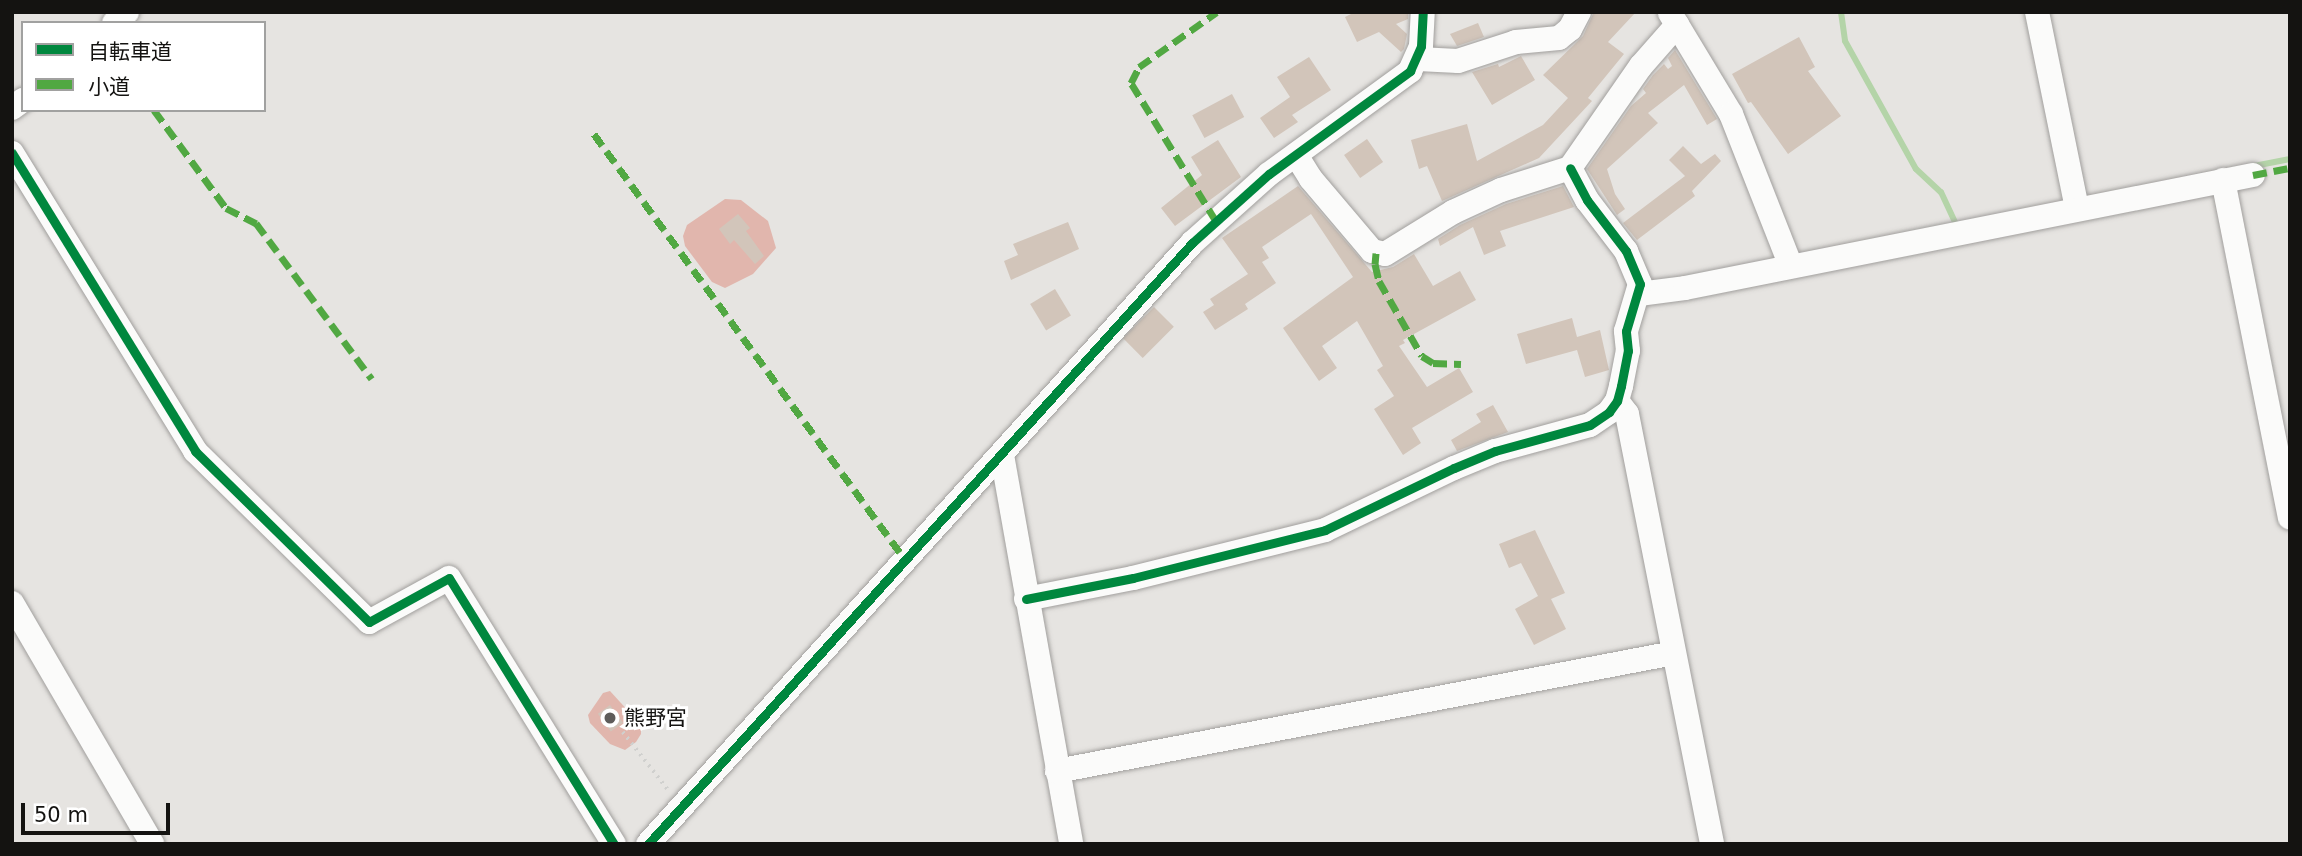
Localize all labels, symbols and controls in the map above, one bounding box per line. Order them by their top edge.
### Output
legend [21,21,266,112]
text: 自転車道 [88,40,172,64]
text: 小道 [88,75,130,99]
place label: 熊野宮 [624,705,687,731]
marker: 熊野宮 [602,710,618,726]
scale bar [24,790,173,834]
text: 50 m [34,803,88,827]

